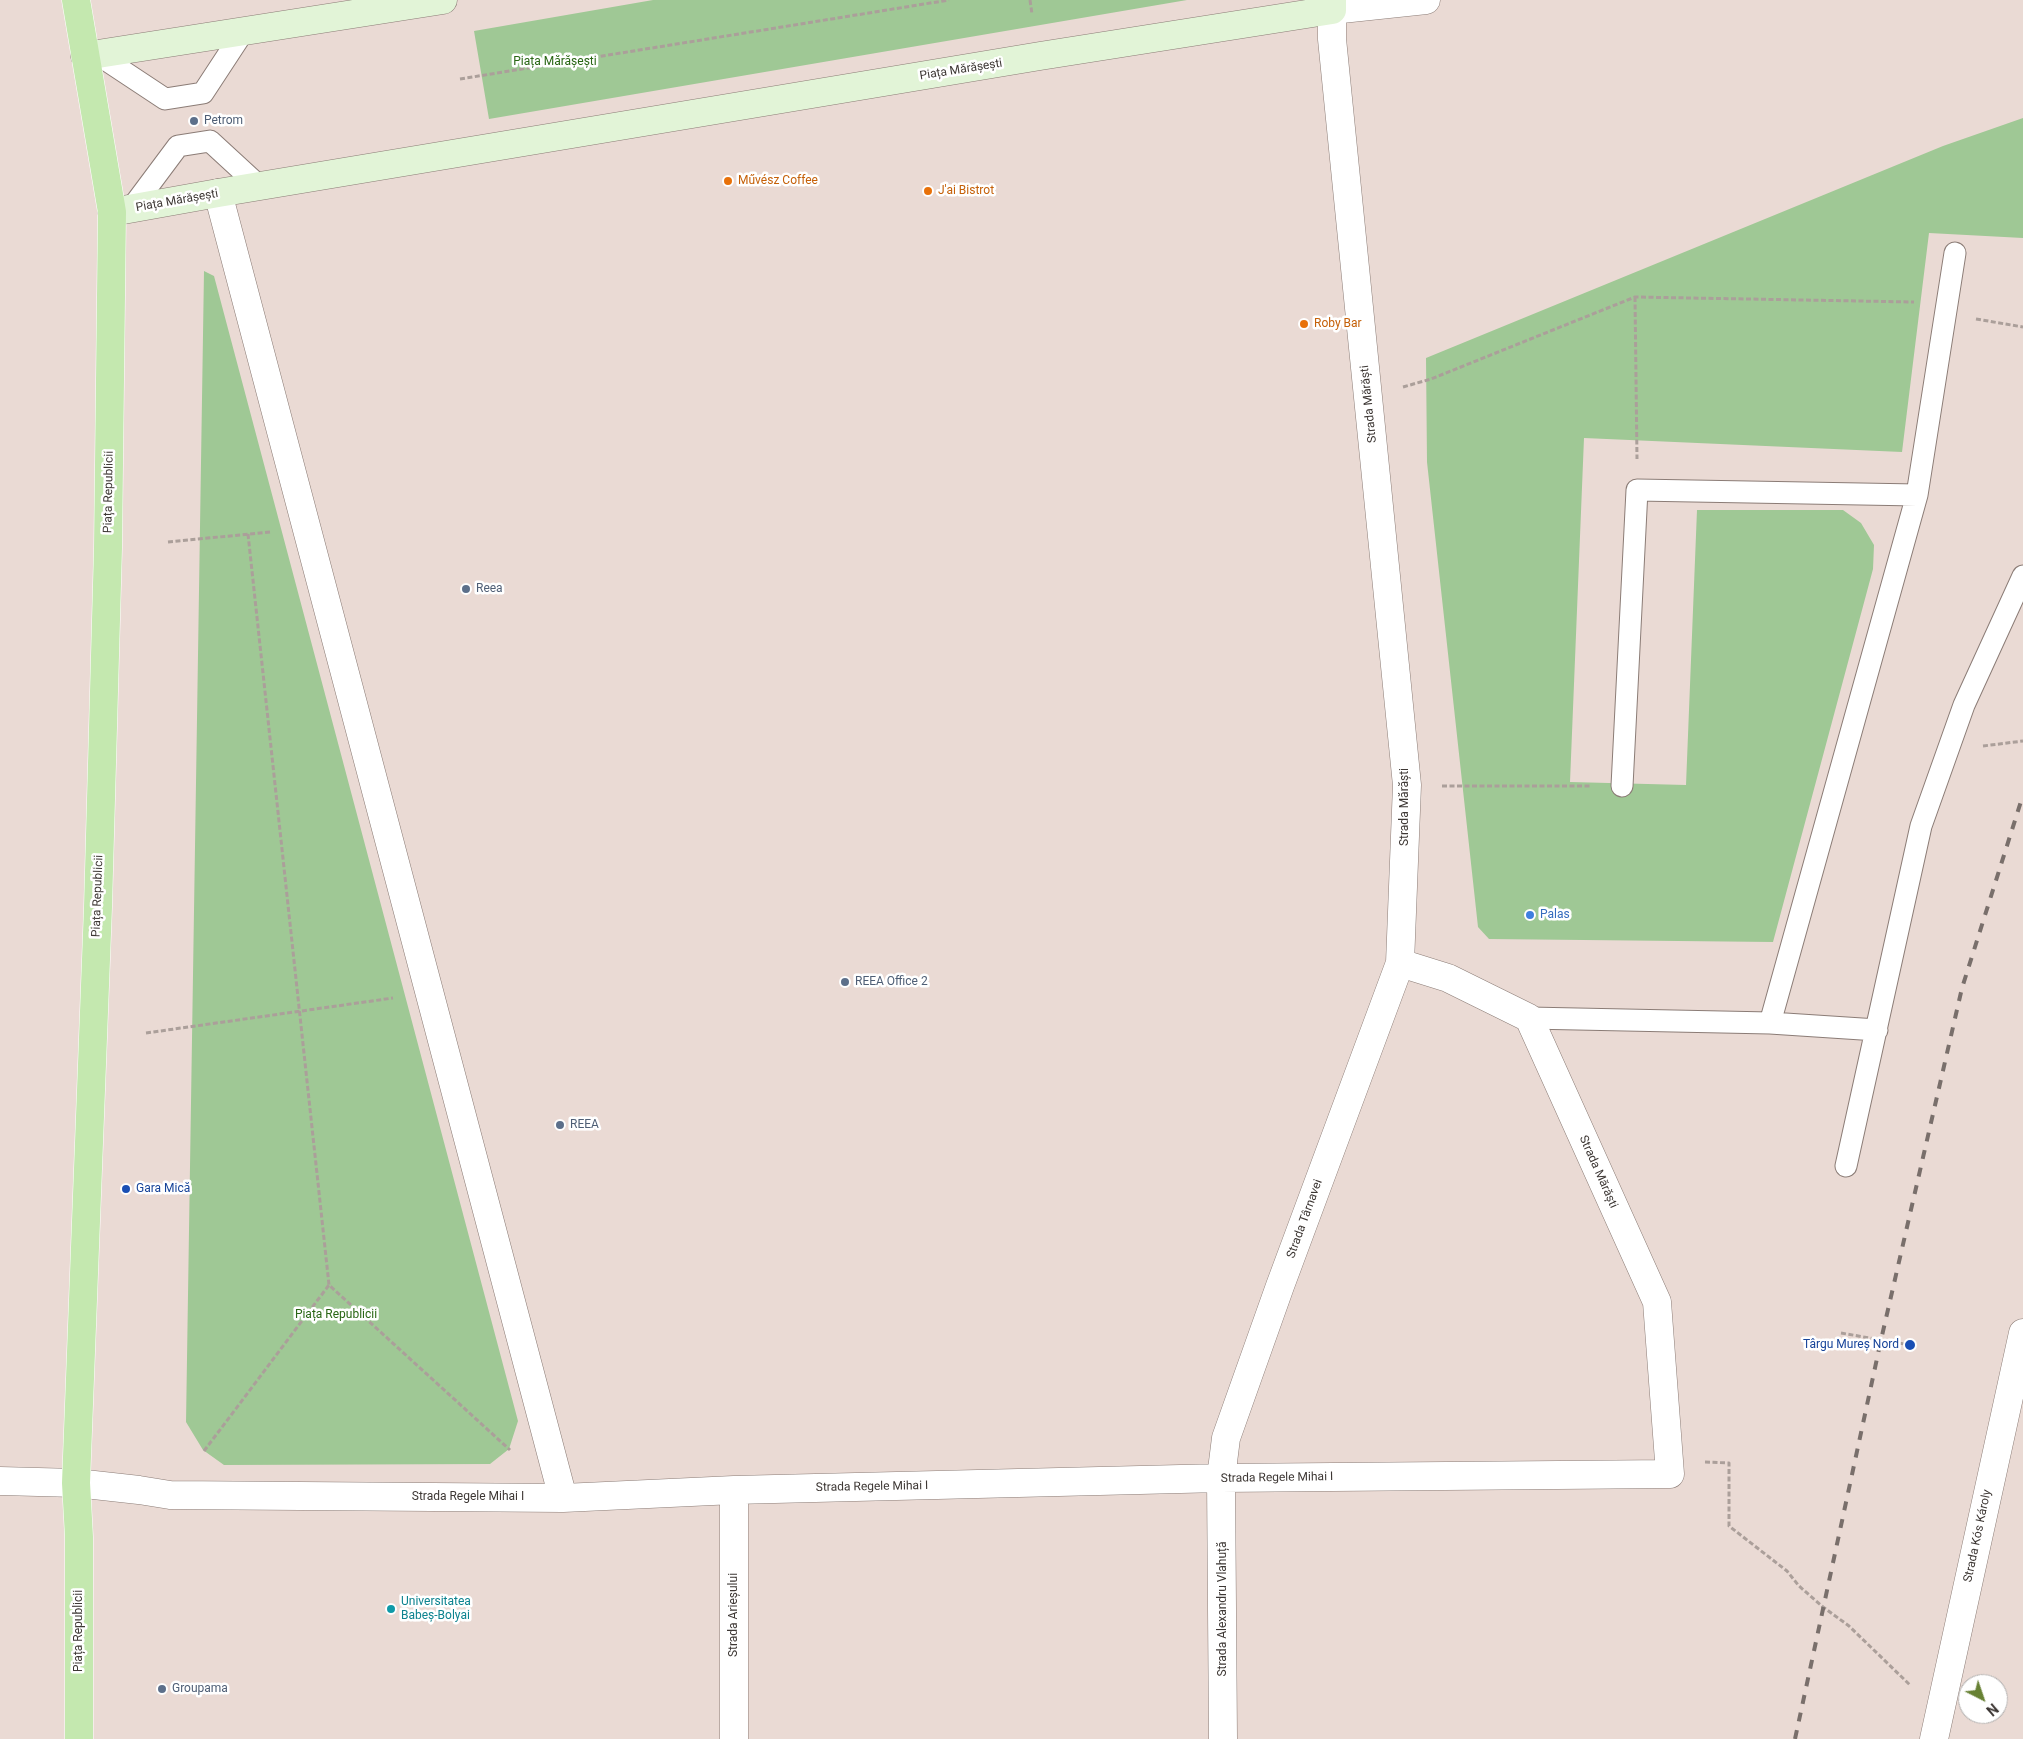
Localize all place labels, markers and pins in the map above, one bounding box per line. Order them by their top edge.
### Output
place label: Petrom [204,114,243,128]
marker: Petrom [188,115,200,127]
place label: Művész Coffee [738,174,818,188]
marker: Művész Coffee [722,175,734,187]
place label: J'ai Bistrot [938,184,994,198]
marker: J'ai Bistrot [922,185,934,197]
place label: Roby Bar [1314,317,1362,331]
marker: Roby Bar [1298,318,1310,330]
place label: Reea [476,582,503,596]
marker: Reea [460,583,472,595]
place label: Palas [1540,908,1570,922]
marker: Palas [1524,909,1536,921]
place label: REEA Office 2 [855,975,928,989]
marker: REEA Office 2 [839,976,851,988]
place label: REEA [570,1118,599,1132]
marker: REEA [554,1119,566,1131]
place label: Gara Mică [136,1182,190,1196]
marker: Gara Mică [120,1183,132,1195]
place label: Târgu Mureș Nord [1803,1338,1899,1352]
marker: Târgu Mureș Nord [1903,1338,1917,1352]
place label: Universitatea Babeș-Bolyai [401,1595,471,1623]
marker: Universitatea Babeș-Bolyai [385,1603,397,1615]
place label: Groupama [172,1682,228,1696]
marker: Groupama [156,1683,168,1695]

